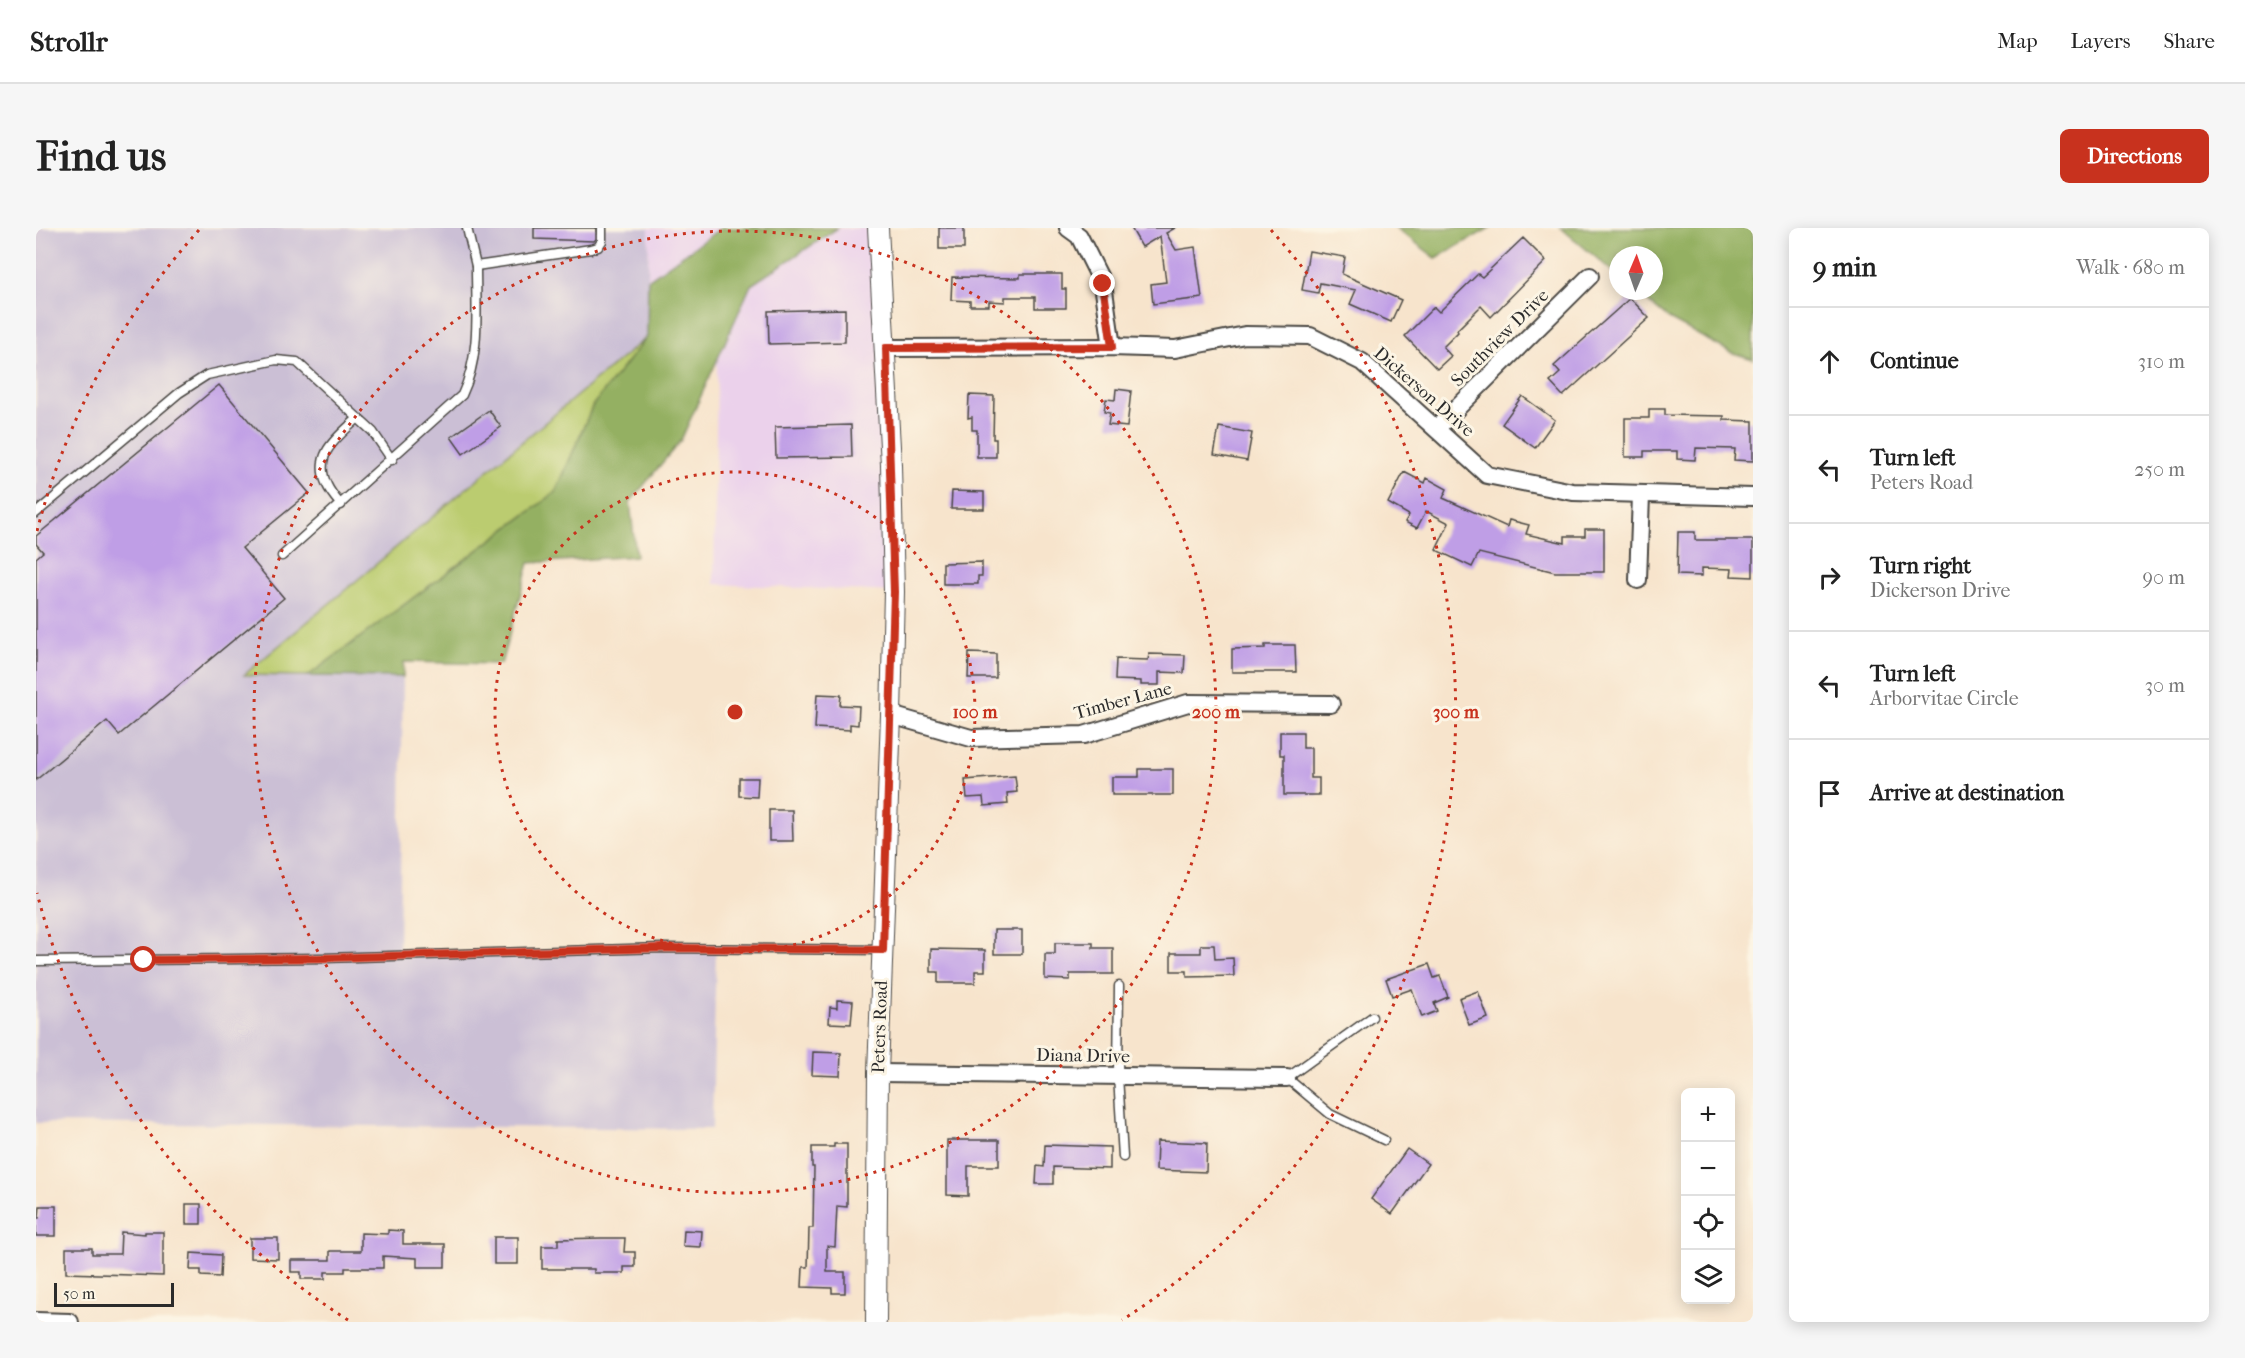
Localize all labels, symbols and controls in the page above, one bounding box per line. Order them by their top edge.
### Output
text: Strollr [30,25,108,58]
text: Map [1997,29,2038,53]
text: Layers [2071,29,2130,53]
text: Share [2163,29,2215,53]
button: Directions [2060,129,2209,183]
text: Find us [36,132,166,181]
north arrow [1609,246,1663,300]
text: 9 min [1813,252,1877,283]
text: Walk · 680 m [2076,256,2185,279]
route end [1089,270,1115,296]
street label: Southview Drive [1447,285,1553,391]
street label: Dickerson Drive [1369,343,1479,441]
icon: ahead [1813,345,1846,378]
text: Continue [1870,348,1959,374]
text: 310 m [2138,350,2185,373]
text: Turn left [1870,445,1956,471]
icon: left [1813,453,1846,486]
text: 250 m [2134,458,2185,481]
text: Peters Road [1870,471,1973,494]
text: Turn right [1870,553,1971,579]
icon: right [1813,561,1846,594]
text: 90 m [2143,566,2185,589]
text: Dickerson Drive [1870,579,2010,602]
text: Turn left [1870,661,1956,687]
icon: left [1813,669,1846,702]
text: 30 m [2145,674,2185,697]
street label: Timber Lane [1072,678,1174,724]
text: Arborvitae Circle [1870,687,2019,710]
centre of rings [725,702,745,722]
text: 100 m [952,702,999,723]
text: 200 m [1192,702,1241,723]
text: 300 m [1433,702,1480,723]
icon: arrive [1813,777,1846,810]
text: Arrive at destination [1870,780,2064,806]
route start [130,946,156,972]
street label: Peters Road [868,980,892,1074]
street label: Diana Drive [1036,1045,1130,1067]
map controls [1681,1088,1735,1304]
button: + [1681,1088,1735,1142]
button: − [1681,1142,1735,1196]
button: locate [1681,1196,1735,1250]
button: layers [1681,1250,1735,1304]
scale bar [54,1280,174,1308]
text: 50 m [63,1284,95,1303]

